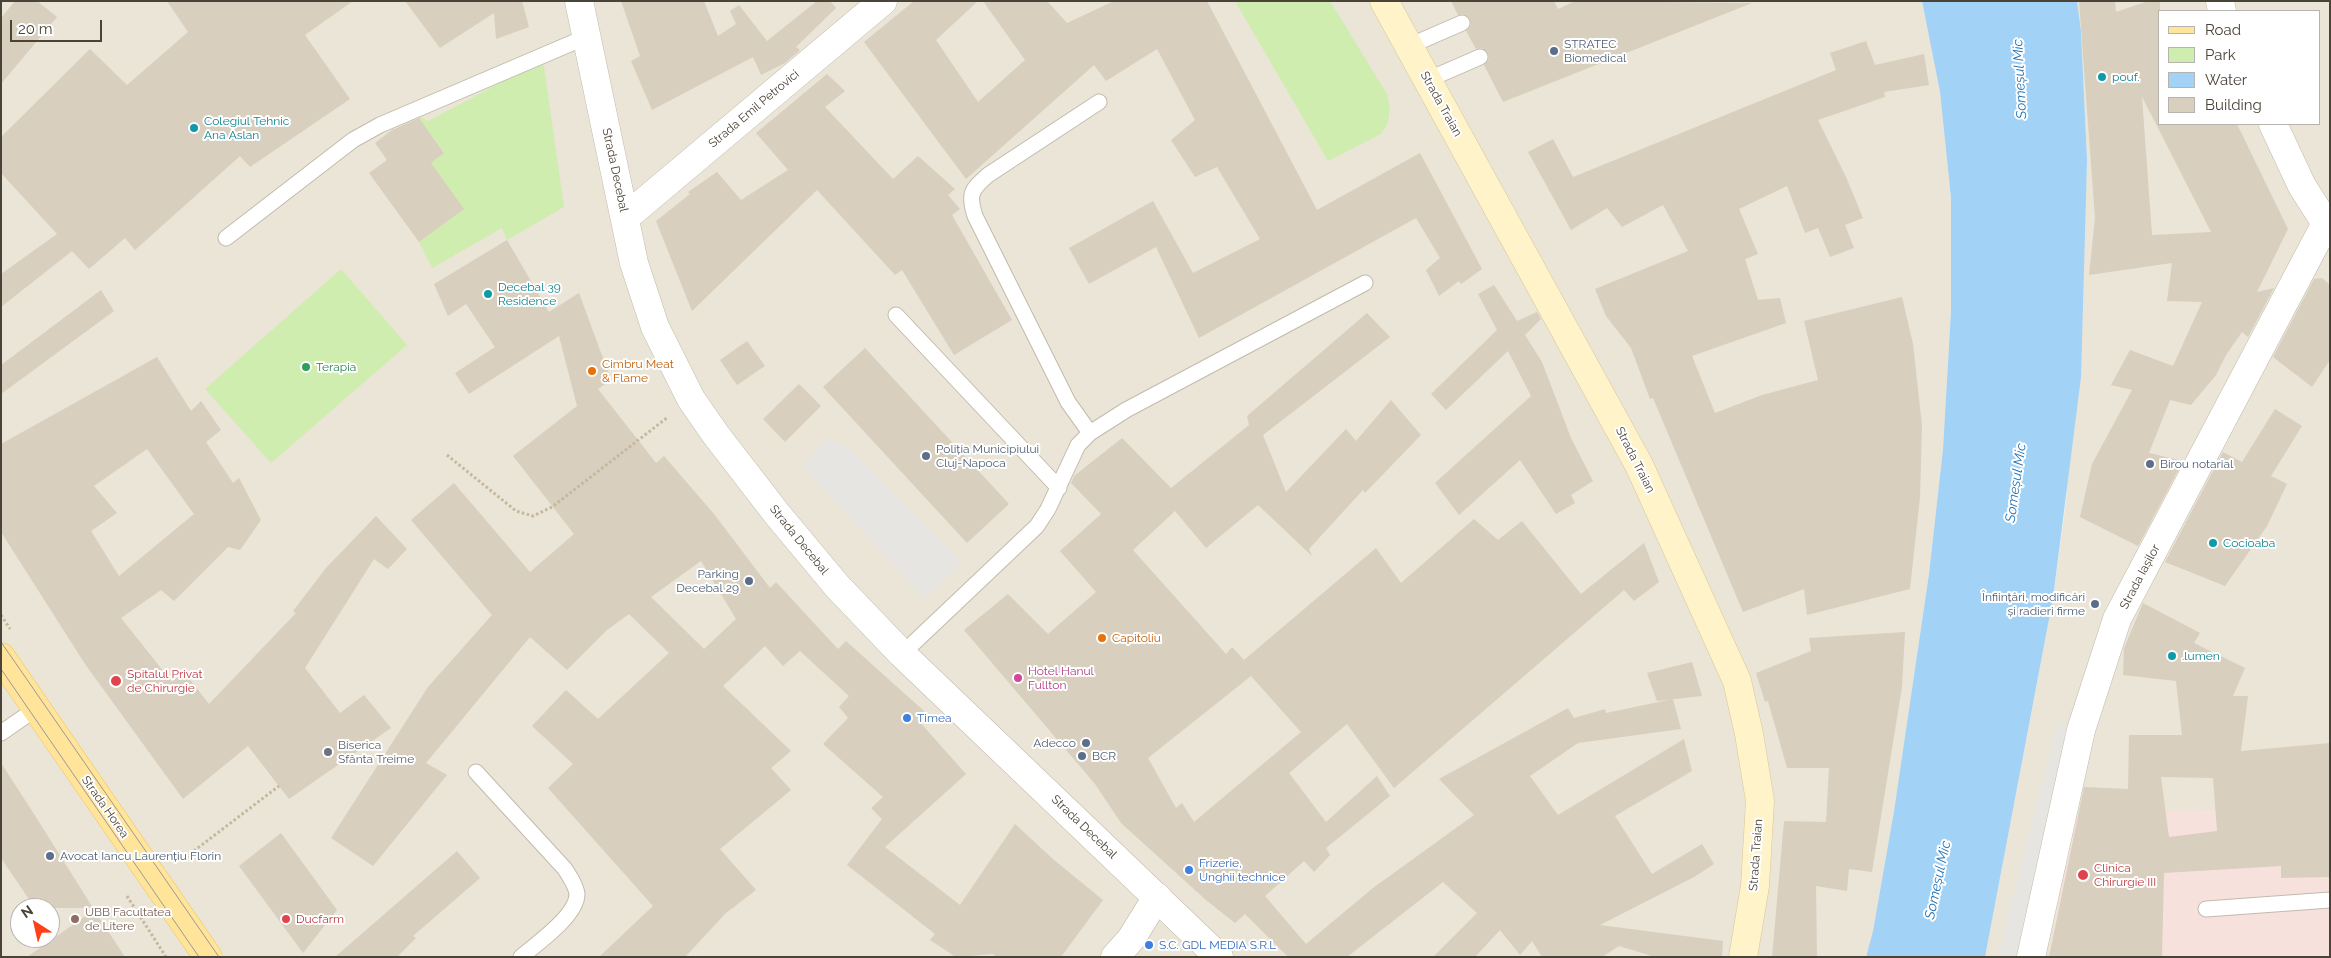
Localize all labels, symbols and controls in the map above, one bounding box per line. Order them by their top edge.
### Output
scale bar [12,10,105,42]
legend [2158,10,2321,125]
text: 20 m [18,20,53,38]
text: Road [2205,21,2241,39]
place label: STRATEC Biomedical [1564,37,1626,65]
water label: Someșul Mic [2010,39,2030,119]
marker: STRATEC Biomedical [1548,45,1560,57]
text: Park [2205,46,2236,64]
street label: Strada Emil Petrovici [706,67,802,151]
street label: Strada Traian [1417,69,1465,139]
place label: pouf. [2112,70,2139,84]
marker: pouf. [2096,71,2108,83]
text: Water [2205,71,2247,89]
text: Building [2205,96,2262,114]
place label: Colegiul Tehnic Ana Aslan [204,114,289,142]
marker: Colegiul Tehnic Ana Aslan [188,122,200,134]
street label: Strada Decebal [599,127,631,213]
place label: Decebal 39 Residence [498,280,561,308]
marker: Decebal 39 Residence [482,288,494,300]
place label: Cimbru Meat & Flame [602,357,674,385]
place label: Terapia [316,360,356,374]
marker: Terapia [300,361,312,373]
marker: Cimbru Meat & Flame [586,365,598,377]
street label: Strada Traian [1612,425,1658,495]
place label: Poliția Municipiului Cluj-Napoca [936,442,1039,470]
water label: Someșul Mic [2002,442,2030,524]
marker: Poliția Municipiului Cluj-Napoca [920,450,932,462]
place label: Birou notarial [2160,457,2233,471]
marker: Birou notarial [2144,458,2156,470]
street label: Strada Decebal [767,502,831,578]
place label: Cocioaba [2223,536,2275,550]
marker: Cocioaba [2207,537,2219,549]
street label: Strada Iașilor [2117,542,2163,612]
place label: Parking Decebal 29 [676,567,739,595]
marker: Parking Decebal 29 [743,575,755,587]
place label: Înființări, modificări și radieri firme [1982,590,2085,618]
marker: Înființări, modificări și radieri firme [2089,598,2101,610]
place label: Capitoliu [1112,631,1161,645]
marker: Capitoliu [1096,632,1108,644]
place label: .lumen [2182,649,2220,663]
marker: .lumen [2166,650,2178,662]
place label: Hotel Hanul Fullton [1028,664,1094,692]
place label: Spitalul Privat de Chirurgie [127,667,203,695]
marker: Hotel Hanul Fullton [1012,672,1024,684]
marker: Spitalul Privat de Chirurgie [109,674,123,688]
place label: Timea [917,711,952,725]
marker: Timea [901,712,913,724]
place label: Adecco [1033,736,1076,750]
marker: Adecco [1080,737,1092,749]
place label: Biserica Sfânta Treime [338,738,414,766]
marker: Biserica Sfânta Treime [322,746,334,758]
place label: BCR [1092,749,1116,763]
marker: BCR [1076,750,1088,762]
street label: Strada Horea [78,773,132,841]
street label: Strada Decebal [1048,792,1120,862]
street label: Strada Traian [1746,819,1766,891]
water label: Someșul Mic [1921,839,1955,921]
place label: Avocat Iancu Laurențiu Florin [60,849,221,863]
marker: Avocat Iancu Laurențiu Florin [44,850,56,862]
place label: Frizerie, Unghii technice [1199,856,1285,884]
place label: Clinica Chirurgie III [2094,861,2156,889]
marker: Frizerie, Unghii technice [1183,864,1195,876]
marker: Clinica Chirurgie III [2076,868,2090,882]
north arrow [10,898,60,948]
text: N [18,902,36,921]
place label: UBB Facultatea de Litere [85,905,171,933]
place label: Ducfarm [296,912,344,926]
marker: UBB Facultatea de Litere [69,913,81,925]
marker: Ducfarm [280,913,292,925]
place label: S.C. GDL MEDIA S.R.L [1159,938,1276,952]
marker: S.C. GDL MEDIA S.R.L [1143,939,1155,951]

